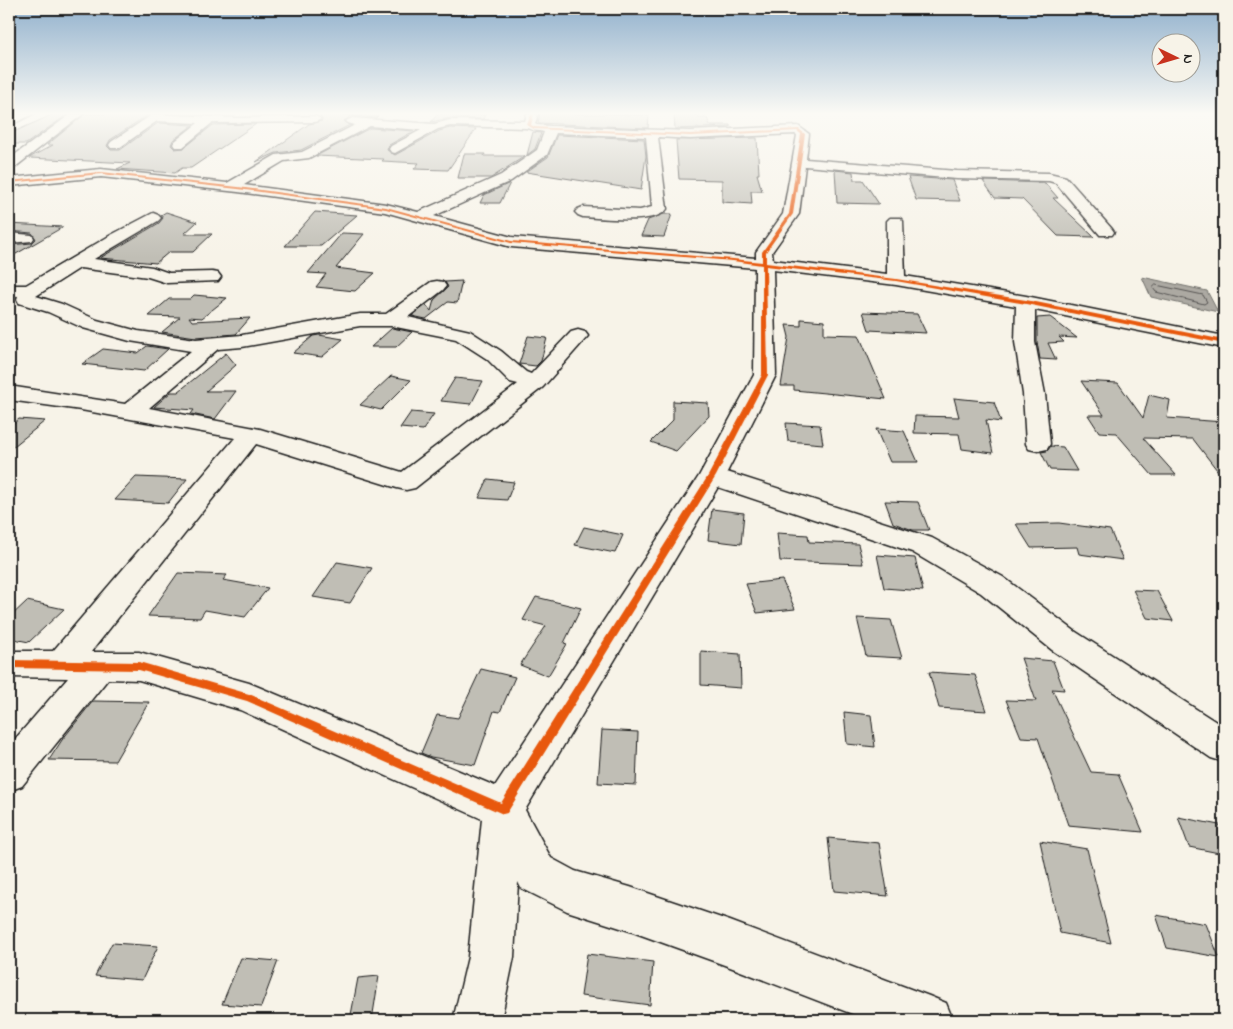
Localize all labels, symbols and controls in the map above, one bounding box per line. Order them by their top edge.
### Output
north arrow [1150,32,1200,82]
text: N [1177,53,1198,65]

